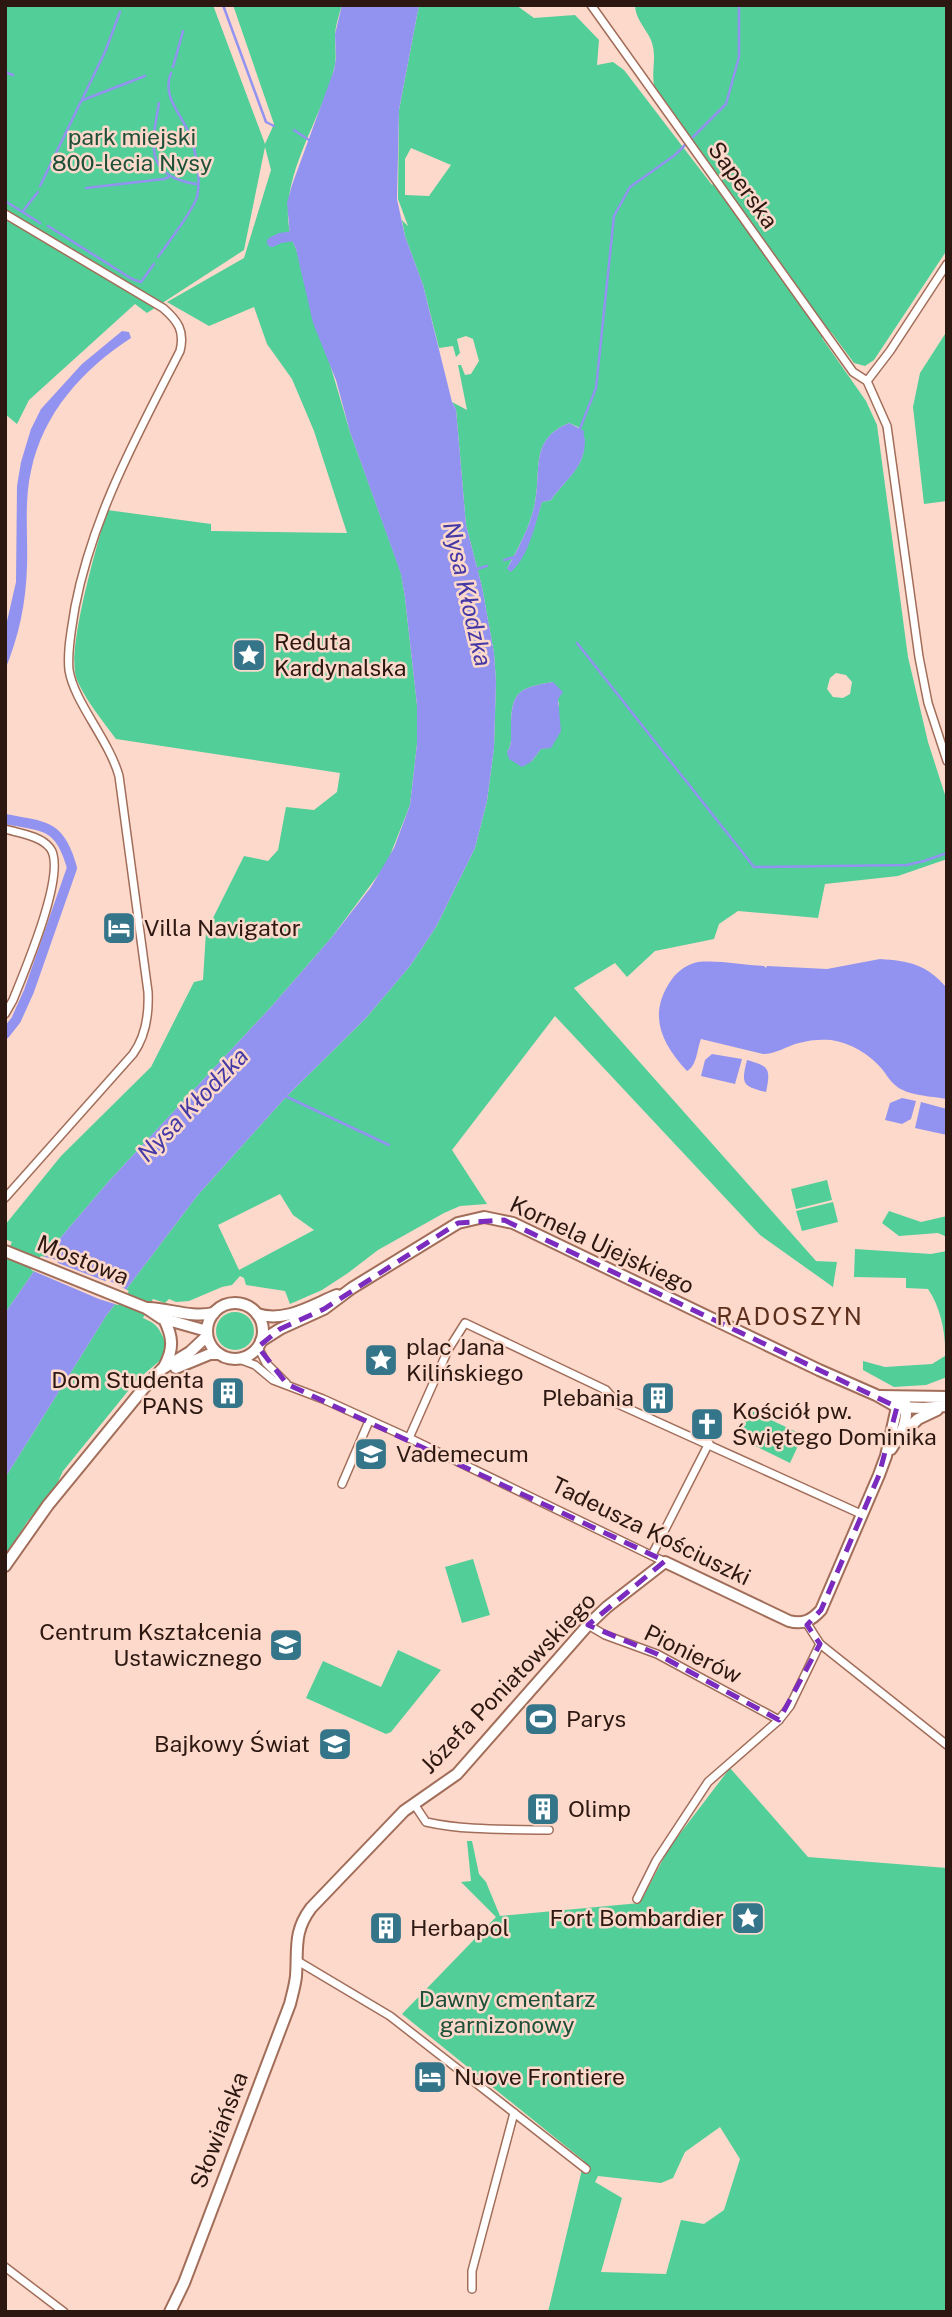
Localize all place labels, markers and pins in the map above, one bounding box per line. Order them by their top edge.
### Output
place label: Reduta Kardynalska [274,628,407,681]
place icon: Reduta Kardynalska [230,636,268,674]
hotel icon: Villa Navigator [100,909,138,947]
place label: Villa Navigator [144,914,301,941]
place label: plac Jana Kilińskiego [406,1333,524,1386]
place icon: plac Jana Kilińskiego [362,1341,400,1379]
place label: Dom Studenta PANS [51,1366,204,1419]
building icon: Dom Studenta PANS [209,1374,247,1412]
building icon: Plebania [639,1379,677,1417]
place label: Plebania [542,1384,634,1411]
place label: Kościół pw. Świętego Dominika [732,1397,937,1450]
church icon: Kościół pw. Świętego Dominika [688,1405,726,1443]
school or university icon: Vademecum [352,1435,390,1473]
place label: Vademecum [396,1440,529,1467]
place label: Centrum Kształcenia Ustawicznego [39,1618,262,1671]
school or university icon: Centrum Kształcenia Ustawicznego [267,1626,305,1664]
sports icon: Parys [522,1700,560,1738]
place label: Parys [566,1705,626,1732]
school or university icon: Bajkowy Świat [316,1725,354,1763]
place label: Bajkowy Świat [154,1730,310,1757]
building icon: Olimp [524,1790,562,1828]
place label: Olimp [568,1795,631,1822]
place icon: Fort Bombardier [729,1899,767,1937]
place label: Fort Bombardier [549,1904,724,1931]
building icon: Herbapol [367,1909,405,1947]
place label: Herbapol [410,1914,509,1941]
hotel icon: Nuove Frontiere [411,2058,449,2096]
place label: Nuove Frontiere [454,2063,625,2090]

